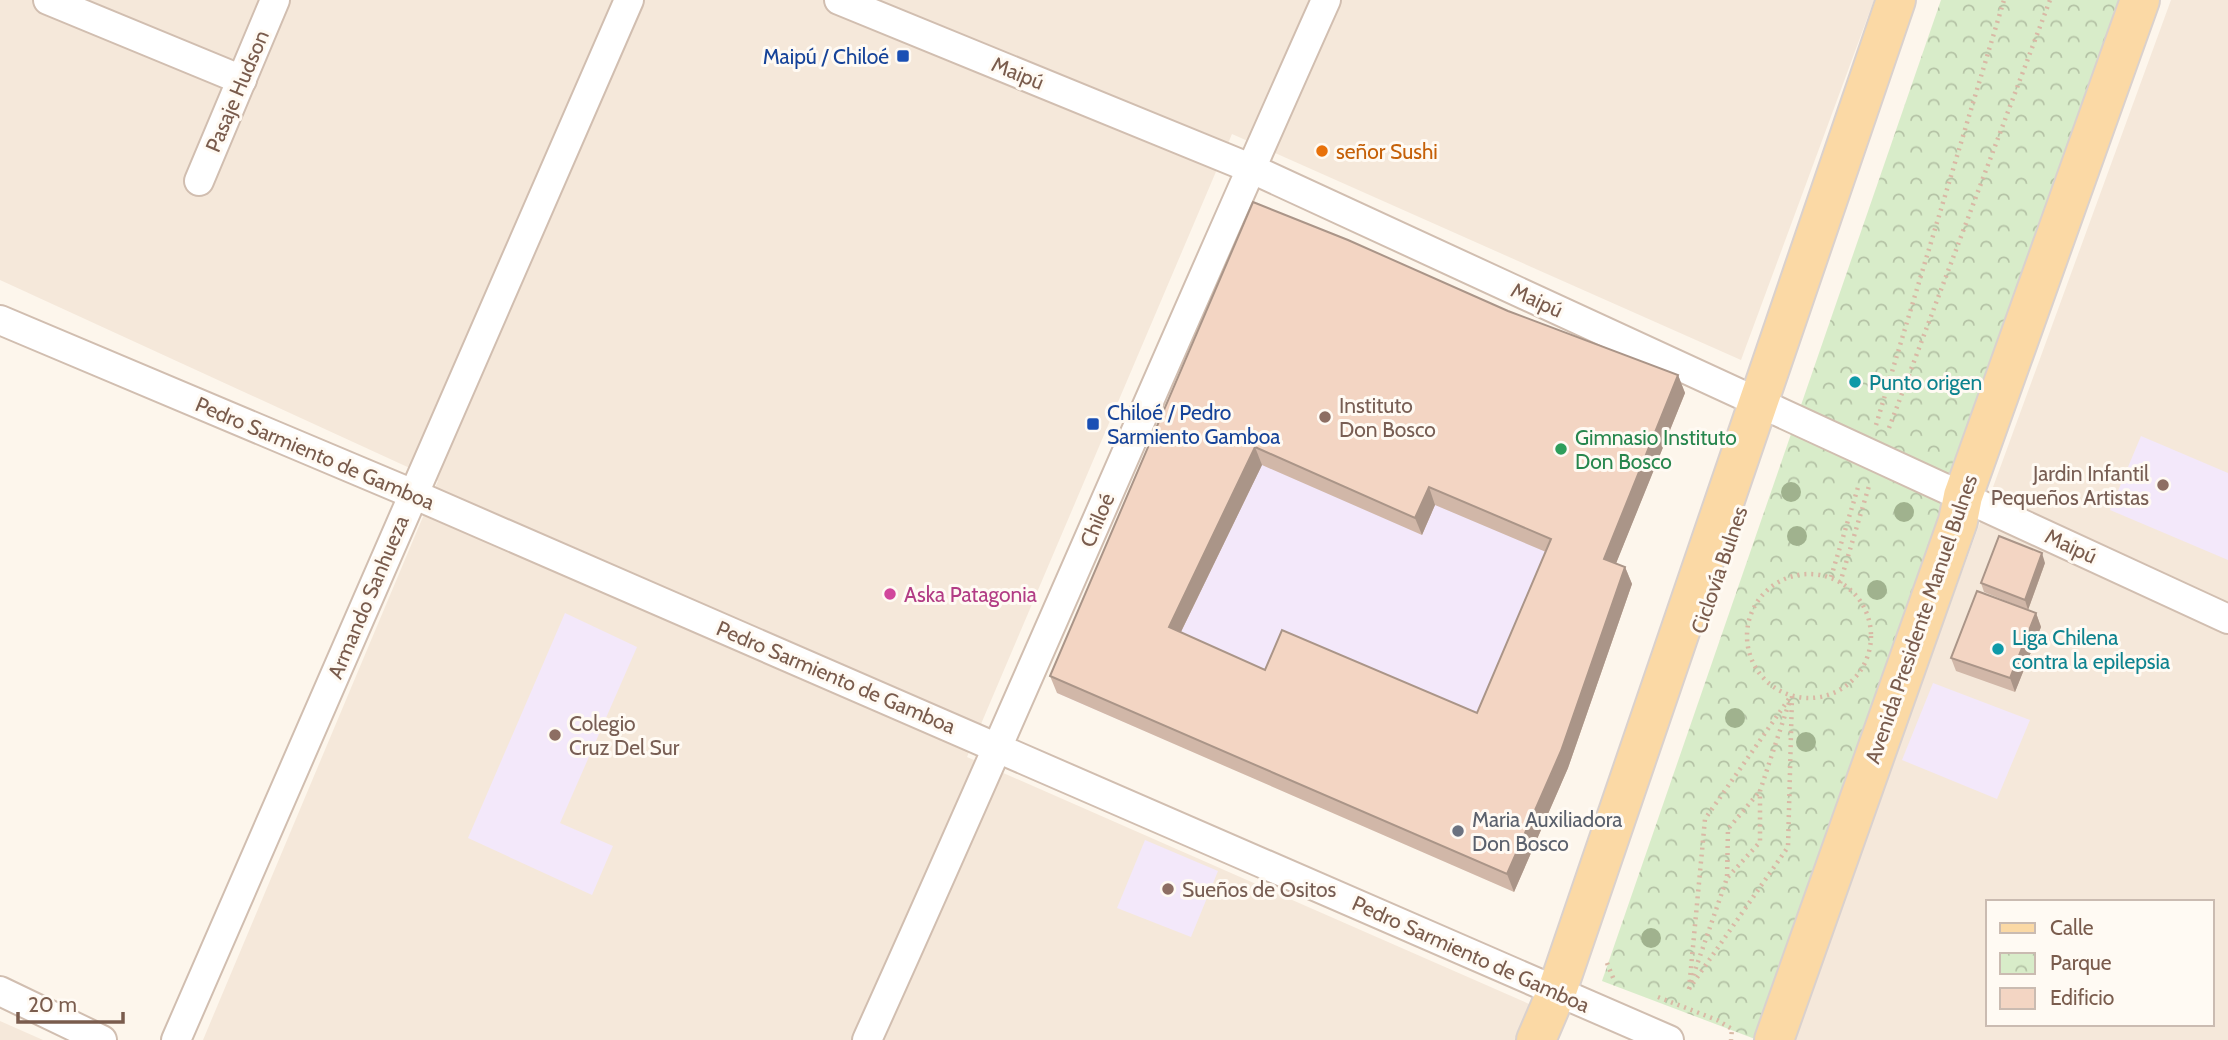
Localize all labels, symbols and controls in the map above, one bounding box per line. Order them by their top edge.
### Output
street label: Pasaje Hudson [200,26,275,156]
place label: Maipú / Chiloé [763,44,889,69]
marker: Maipú / Chiloé [895,48,911,64]
street label: Maipú [988,51,1048,95]
place label: señor Sushi [1336,139,1438,164]
marker: señor Sushi [1314,143,1330,159]
street label: Maipú [1507,277,1567,323]
place label: Punto origen [1869,370,1982,395]
marker: Punto origen [1847,374,1863,390]
street label: Pedro Sarmiento de Gamboa [192,391,438,515]
place label: Instituto Don Bosco [1339,393,1436,442]
place label: Chiloé / Pedro Sarmiento Gamboa [1107,400,1280,449]
marker: Instituto Don Bosco [1317,409,1333,425]
marker: Chiloé / Pedro Sarmiento Gamboa [1085,416,1101,432]
place label: Gimnasio Instituto Don Bosco [1575,425,1737,474]
marker: Gimnasio Instituto Don Bosco [1553,441,1569,457]
place label: Jardin Infantil Pequeños Artistas [1991,461,2149,510]
street label: Avenida Presidente Manuel Bulnes [1860,471,1982,767]
marker: Jardin Infantil Pequeños Artistas [2155,477,2171,493]
street label: Chiloé [1075,489,1120,551]
street label: Ciclovía Bulnes [1686,503,1753,637]
street label: Armando Sanhueza [322,512,414,682]
street label: Maipú [2041,523,2101,569]
place label: Aska Patagonia [904,582,1037,607]
marker: Aska Patagonia [882,586,898,602]
street label: Pedro Sarmiento de Gamboa [713,615,959,739]
place label: Liga Chilena contra la epilepsia [2012,625,2170,674]
marker: Liga Chilena contra la epilepsia [1990,641,2006,657]
place label: Colegio Cruz Del Sur [569,711,680,760]
marker: Colegio Cruz Del Sur [547,727,563,743]
place label: Maria Auxiliadora Don Bosco [1472,807,1622,856]
marker: Maria Auxiliadora Don Bosco [1450,823,1466,839]
place label: Sueños de Ositos [1182,877,1336,902]
marker: Sueños de Ositos [1160,881,1176,897]
street label: Pedro Sarmiento de Gamboa [1348,890,1594,1018]
legend [1986,900,2214,1026]
text: Calle [2050,915,2094,940]
text: Parque [2050,950,2112,975]
scale bar [18,981,122,1025]
text: Edificio [2050,985,2114,1010]
text: 20 m [28,992,77,1017]

